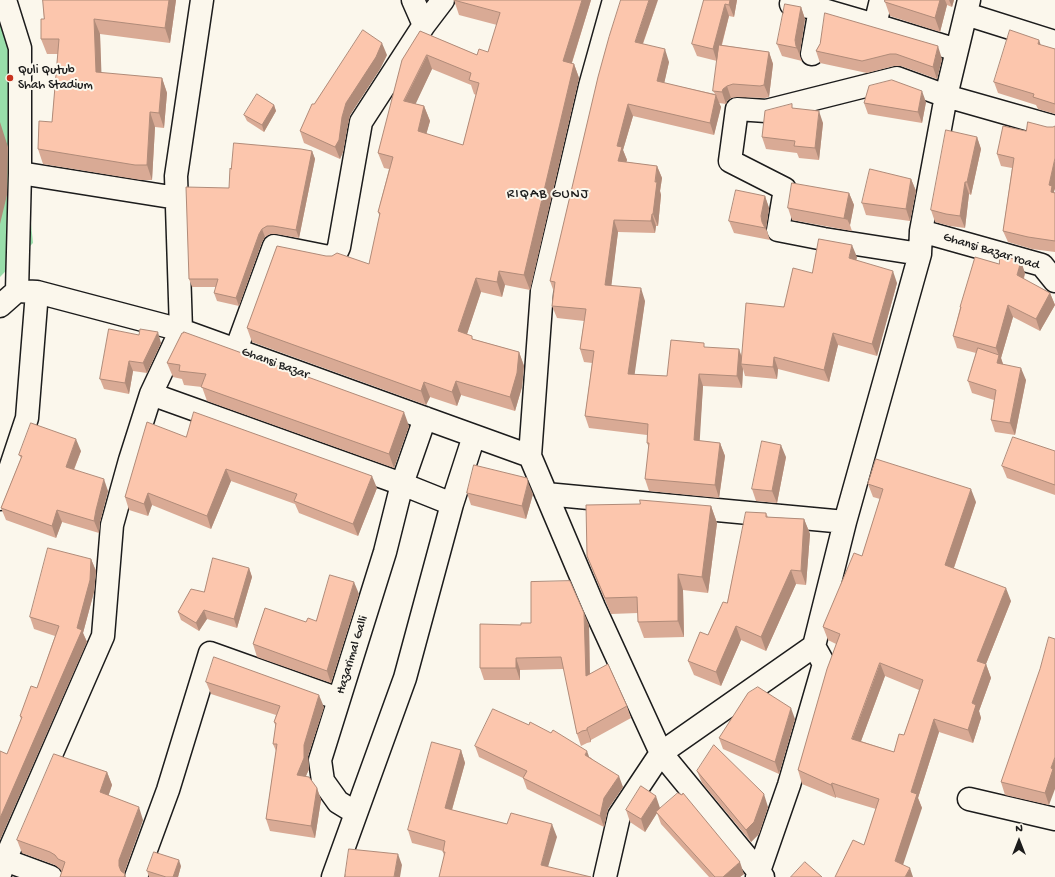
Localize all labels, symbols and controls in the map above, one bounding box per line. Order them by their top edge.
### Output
place label: Quli Qutub Shah Stadium [18,63,93,94]
marker: Quli Qutub Shah Stadium [5,73,15,83]
district label: RIQAB GUNJ [507,187,589,203]
street label: Ghansi Bazar road [941,230,1041,274]
street label: Ghansi Bazar [239,345,311,383]
street label: Hazarimal Galli [334,614,372,696]
north arrow [999,821,1039,861]
text: N [1015,823,1023,835]

